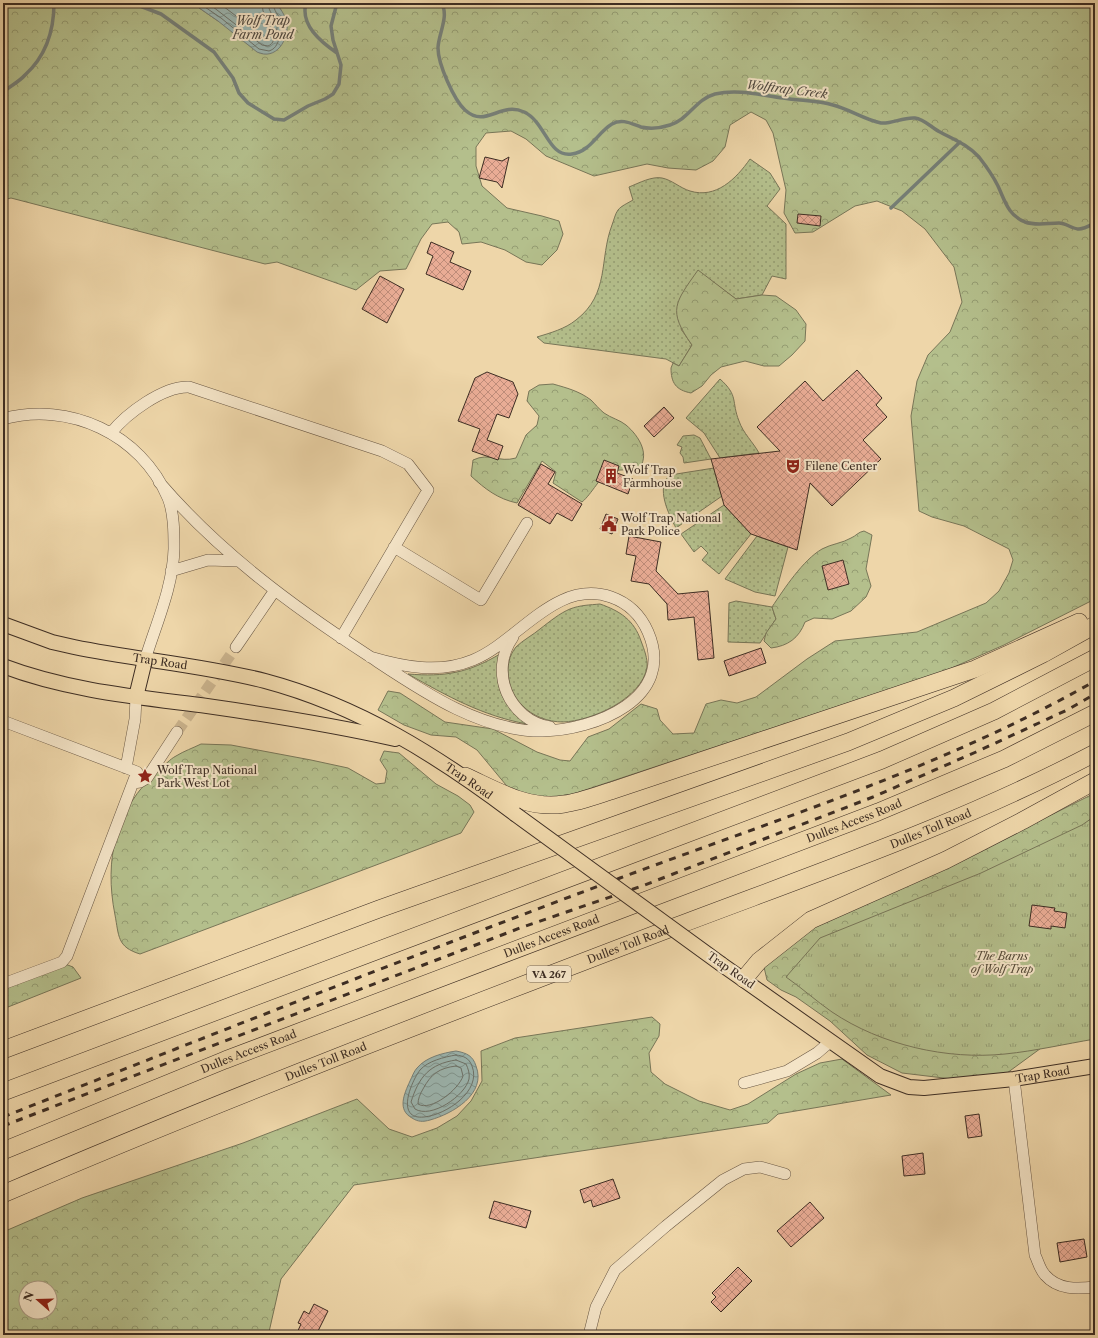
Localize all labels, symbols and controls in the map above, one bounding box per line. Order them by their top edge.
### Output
water label: Wolf Trap Farm Pond [232,13,295,42]
water label: Wolftrap Creek [746,77,829,102]
theatre icon: Filene Center [784,457,802,475]
place label: Filene Center [805,459,877,473]
place label: Wolf Trap Farmhouse [622,463,682,490]
building icon: Wolf Trap Farmhouse [602,467,620,485]
place label: Wolf Trap National Park Police [620,511,722,538]
public building icon: Wolf Trap National Park Police [600,515,618,533]
street label: Trap Road [132,650,189,673]
street label: Trap Road [442,759,496,802]
place label: Wolf Trap National Park West Lot [156,763,258,790]
place icon: Wolf Trap National Park West Lot [136,767,154,785]
street label: Dulles Access Road [804,796,904,846]
street label: Dulles Toll Road [888,806,974,852]
street label: Dulles Access Road [502,911,601,961]
street label: Dulles Toll Road [585,922,671,967]
street label: Trap Road [705,949,758,992]
park label: The Barns of Wolf Trap [971,949,1033,976]
road number: VA 267 [527,966,571,982]
street label: Dulles Access Road [199,1026,299,1076]
street label: Dulles Toll Road [283,1039,369,1084]
street label: Trap Road [1014,1063,1071,1086]
north arrow [18,1280,58,1320]
text: N [20,1289,37,1303]

